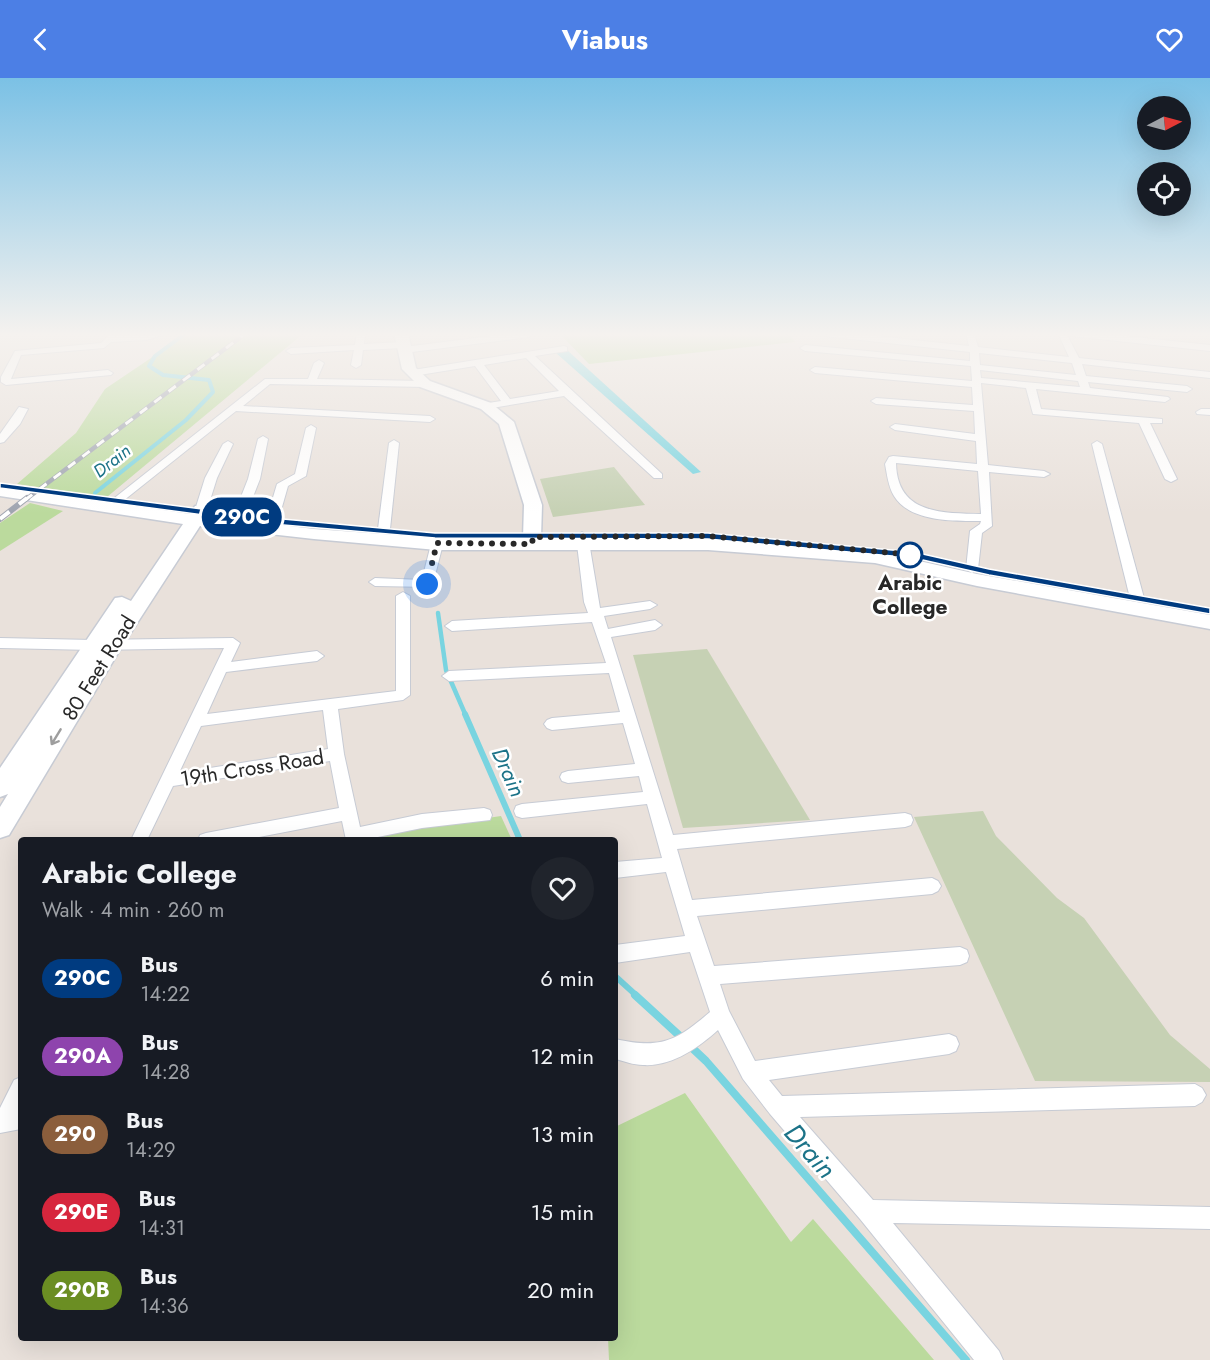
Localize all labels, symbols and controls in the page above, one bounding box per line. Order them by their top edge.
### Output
text: Viabus [562,20,648,59]
icon: back [24,23,57,56]
icon: heart [1153,23,1186,56]
north arrow [1137,96,1191,150]
map controls [1137,96,1191,216]
button: locate [1137,162,1191,216]
water label: Drain [88,438,136,484]
line badge: 290C [200,498,284,536]
text: 290C [214,502,270,532]
marker: Arabic College [897,542,923,568]
place label: Arabic College [872,568,948,622]
your location [412,569,442,599]
street label: 80 Feet Road [55,610,143,726]
one-way arrow [50,728,62,745]
street label: 19th Cross Road [178,742,326,794]
water label: Drain [484,742,534,802]
text: Arabic College [42,853,237,894]
button: heart [531,857,594,920]
text: Walk · 4 min · 260 m [42,896,224,925]
text: Bus [140,948,178,980]
text: 6 min [540,962,594,994]
text: 290C [54,963,110,993]
text: 14:22 [140,980,190,1009]
text: Bus [141,1026,178,1058]
text: 12 min [531,1040,594,1072]
text: 290A [54,1041,111,1071]
text: 14:28 [141,1058,190,1087]
text: Bus [126,1104,163,1136]
water label: Drain [775,1114,846,1187]
text: 13 min [531,1118,594,1150]
text: 290 [54,1119,96,1149]
text: 14:29 [126,1136,176,1165]
text: Bus [138,1182,176,1214]
text: 15 min [531,1196,594,1228]
text: 290E [54,1197,108,1227]
text: 14:31 [138,1214,185,1243]
text: Bus [140,1260,177,1292]
text: 20 min [527,1274,594,1306]
text: 290B [54,1275,110,1305]
text: 14:36 [140,1292,189,1321]

